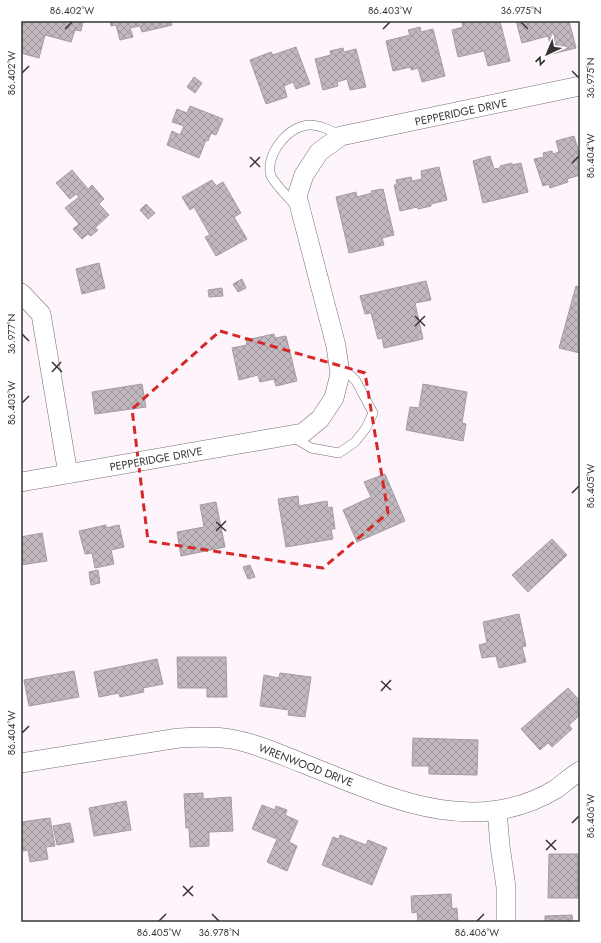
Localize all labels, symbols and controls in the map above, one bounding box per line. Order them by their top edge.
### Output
text: 86.402°W [50,3,94,18]
text: 86.403°W [368,3,412,18]
text: 36.975°N [500,3,542,18]
north arrow [527,34,567,74]
text: 86.402°W [4,51,19,95]
text: N [531,52,549,70]
text: 36.975°N [583,57,598,99]
street label: PEPPERIDGE DRIVE [413,94,509,130]
text: 86.404°W [583,134,598,178]
text: 36.977°N [4,314,19,354]
text: 86.403°W [4,381,19,425]
street label: PEPPERIDGE DRIVE [108,443,204,475]
text: 86.405°W [583,464,598,508]
text: 86.404°W [4,711,19,755]
street label: WRENWOOD DRIVE [256,740,356,790]
text: 86.406°W [583,794,598,838]
text: 86.405°W [137,925,181,940]
text: 36.978°N [199,925,239,940]
text: 86.406°W [455,925,499,940]

